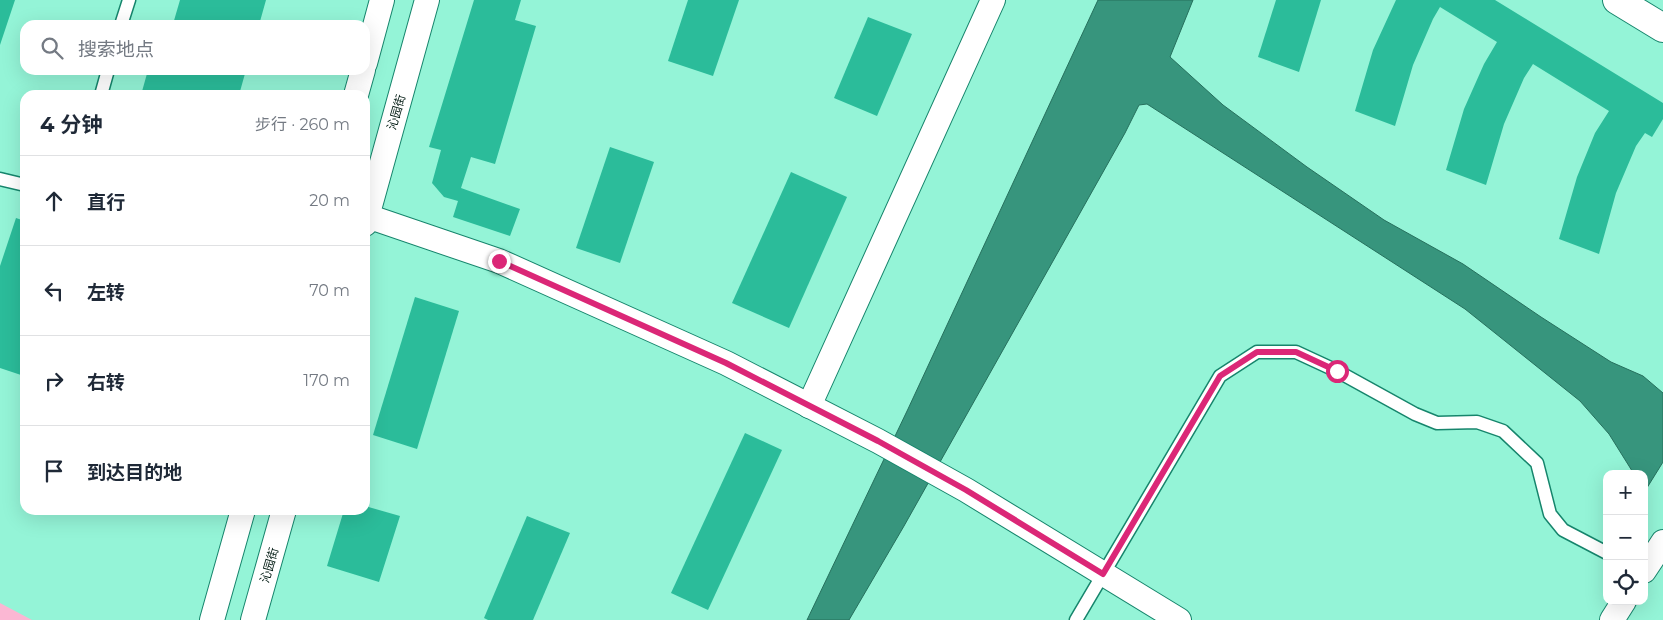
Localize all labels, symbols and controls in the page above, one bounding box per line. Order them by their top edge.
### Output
search box [20,20,370,75]
icon: search [38,34,66,62]
text: 搜索地点 [78,38,154,61]
street label: 沁园街 [384,93,408,131]
text: 4 分钟 [40,112,102,137]
text: 步行 · 260 m [255,115,350,134]
icon: ahead [40,187,68,215]
text: 直行 [87,191,125,214]
text: 20 m [309,191,350,210]
route end [488,250,511,273]
icon: left [40,277,68,305]
text: 左转 [87,281,125,304]
text: 70 m [309,281,350,300]
route start [1326,360,1349,383]
icon: right [40,367,68,395]
text: 右转 [87,371,125,394]
text: 170 m [303,371,350,390]
icon: arrive [40,457,68,485]
text: 到达目的地 [87,461,182,484]
map controls [1603,470,1648,605]
button: + [1603,470,1648,515]
button: − [1603,515,1648,560]
street label: 沁园街 [257,546,281,584]
button: locate [1603,560,1648,605]

